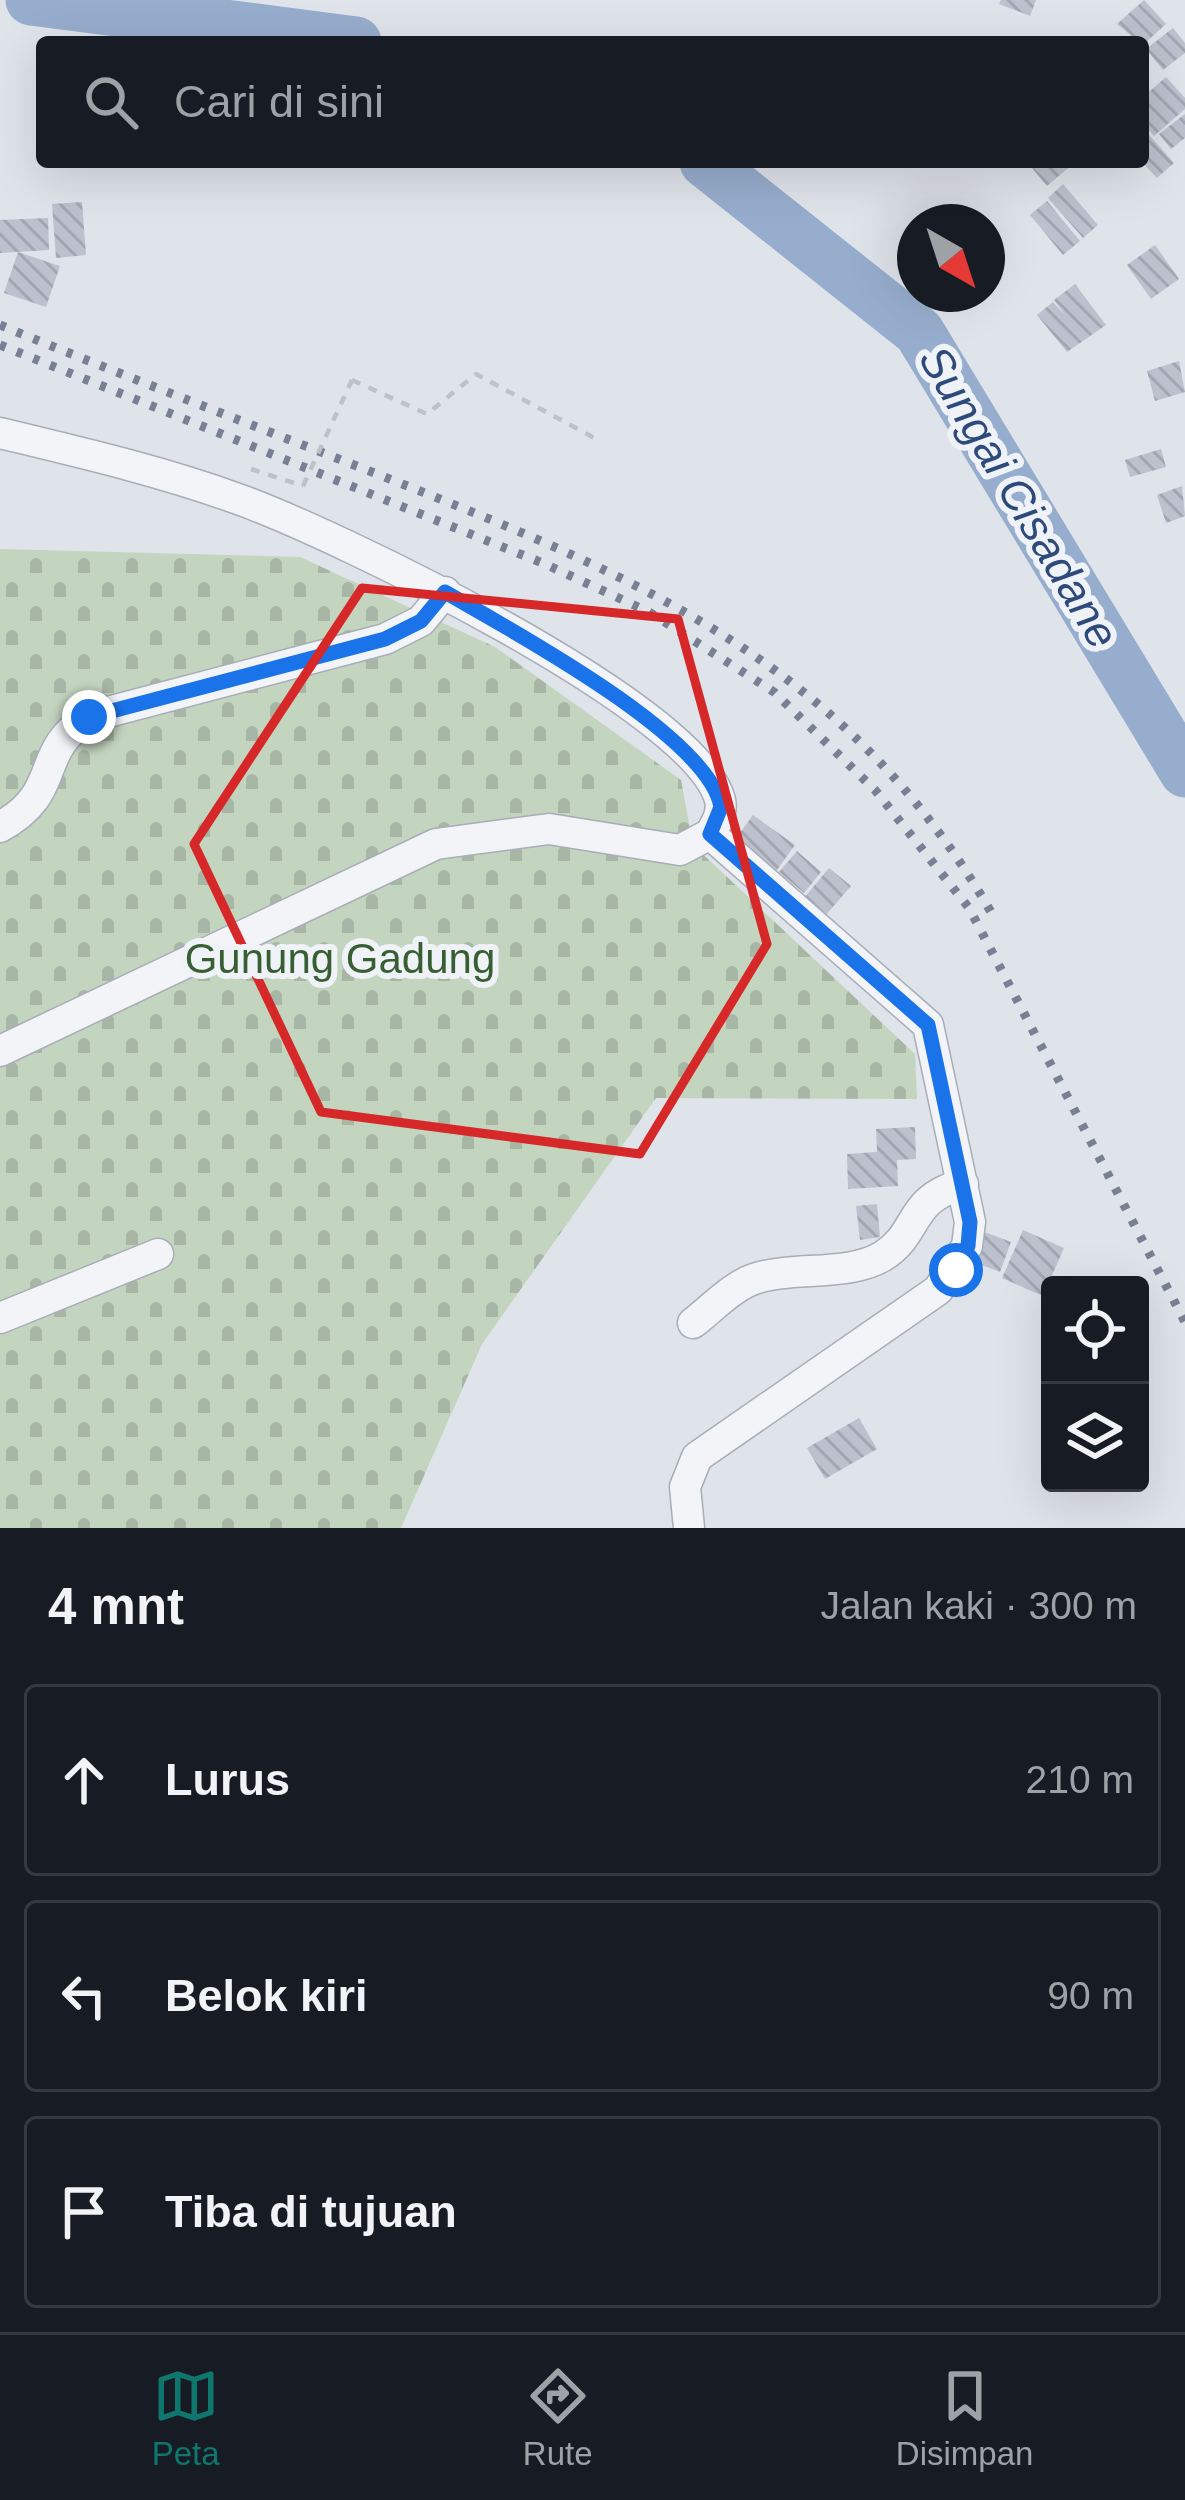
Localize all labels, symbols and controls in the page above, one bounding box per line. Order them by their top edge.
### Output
search box [36,36,1149,168]
icon: search [78,69,144,135]
text: Cari di sini [174,76,384,127]
north arrow [897,204,1005,312]
water label: Sungai Cisadane [909,337,1129,657]
route end [62,690,116,744]
park label: Gunung Gadung [185,935,495,982]
route start [929,1243,983,1297]
map controls [1041,1276,1149,1492]
button: locate [1041,1276,1149,1384]
button: layers [1041,1384,1149,1492]
text: 4 mnt [48,1578,184,1635]
text: Jalan kaki · 300 m [821,1584,1137,1627]
icon: ahead [51,1747,117,1813]
text: Lurus [165,1754,290,1805]
text: 210 m [1026,1758,1134,1801]
icon: left [51,1963,117,2029]
text: Belok kiri [165,1970,368,2021]
text: 90 m [1047,1974,1134,2017]
icon: arrive [51,2179,117,2245]
text: Tiba di tujuan [165,2186,457,2237]
tab: Peta [152,2363,220,2473]
tab: Rute [523,2363,593,2473]
tab: Disimpan [896,2363,1033,2473]

